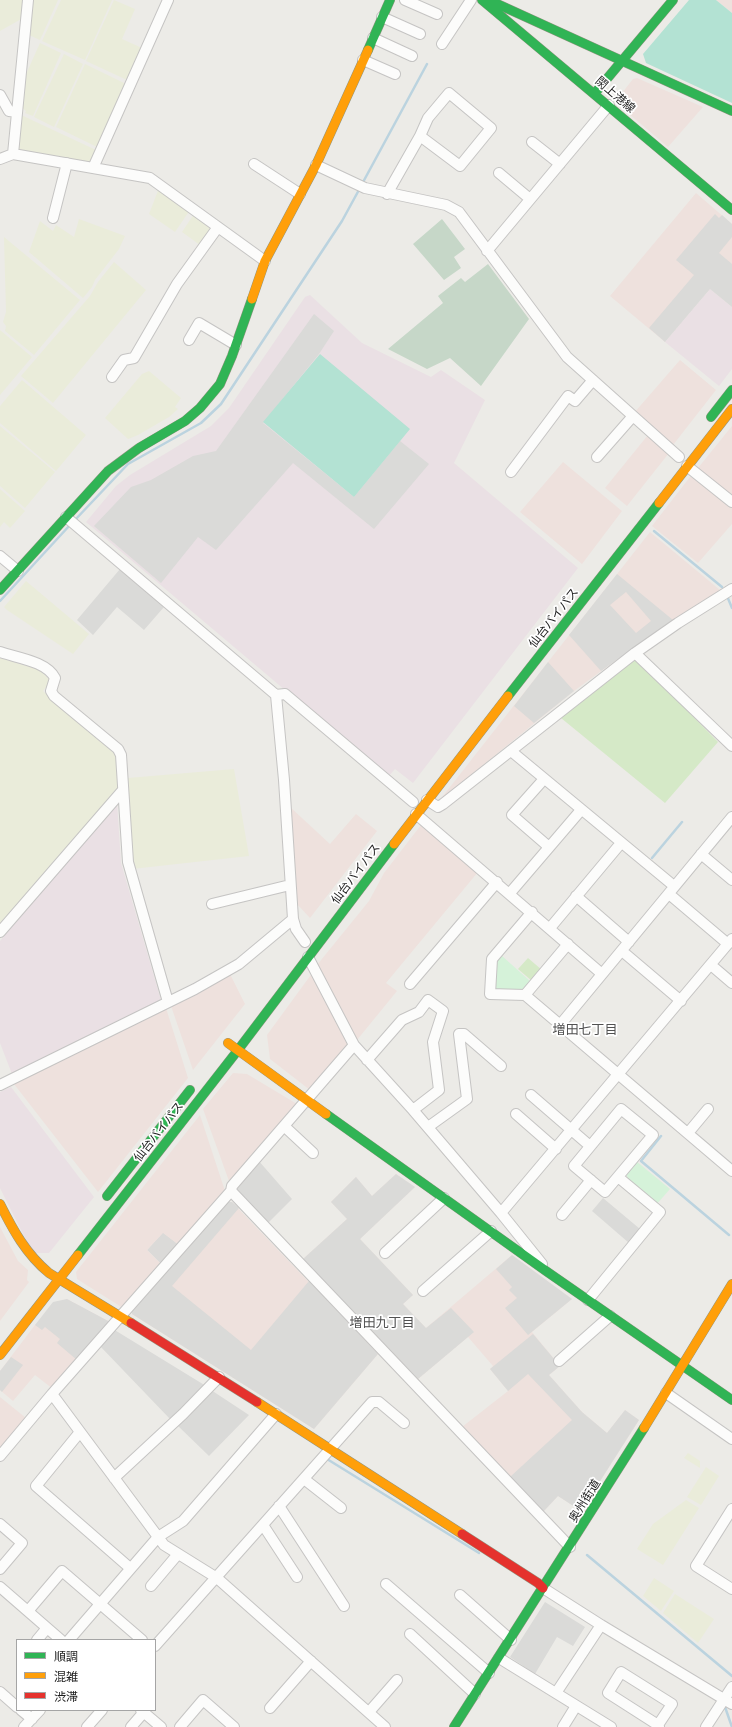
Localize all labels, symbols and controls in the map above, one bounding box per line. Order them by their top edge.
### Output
street label: 閖上港線 [592,74,638,116]
street label: 仙台バイパス [526,585,582,651]
street label: 仙台バイパス [329,841,383,907]
district label: 増田七丁目 [553,1022,617,1038]
street label: 仙台バイパス [131,1099,187,1165]
district label: 増田九丁目 [350,1315,414,1331]
street label: 奥州街道 [566,1477,604,1525]
legend [16,1639,156,1711]
text: 順調 [54,1650,78,1664]
text: 混雑 [54,1670,78,1684]
text: 渋滞 [54,1690,78,1704]

